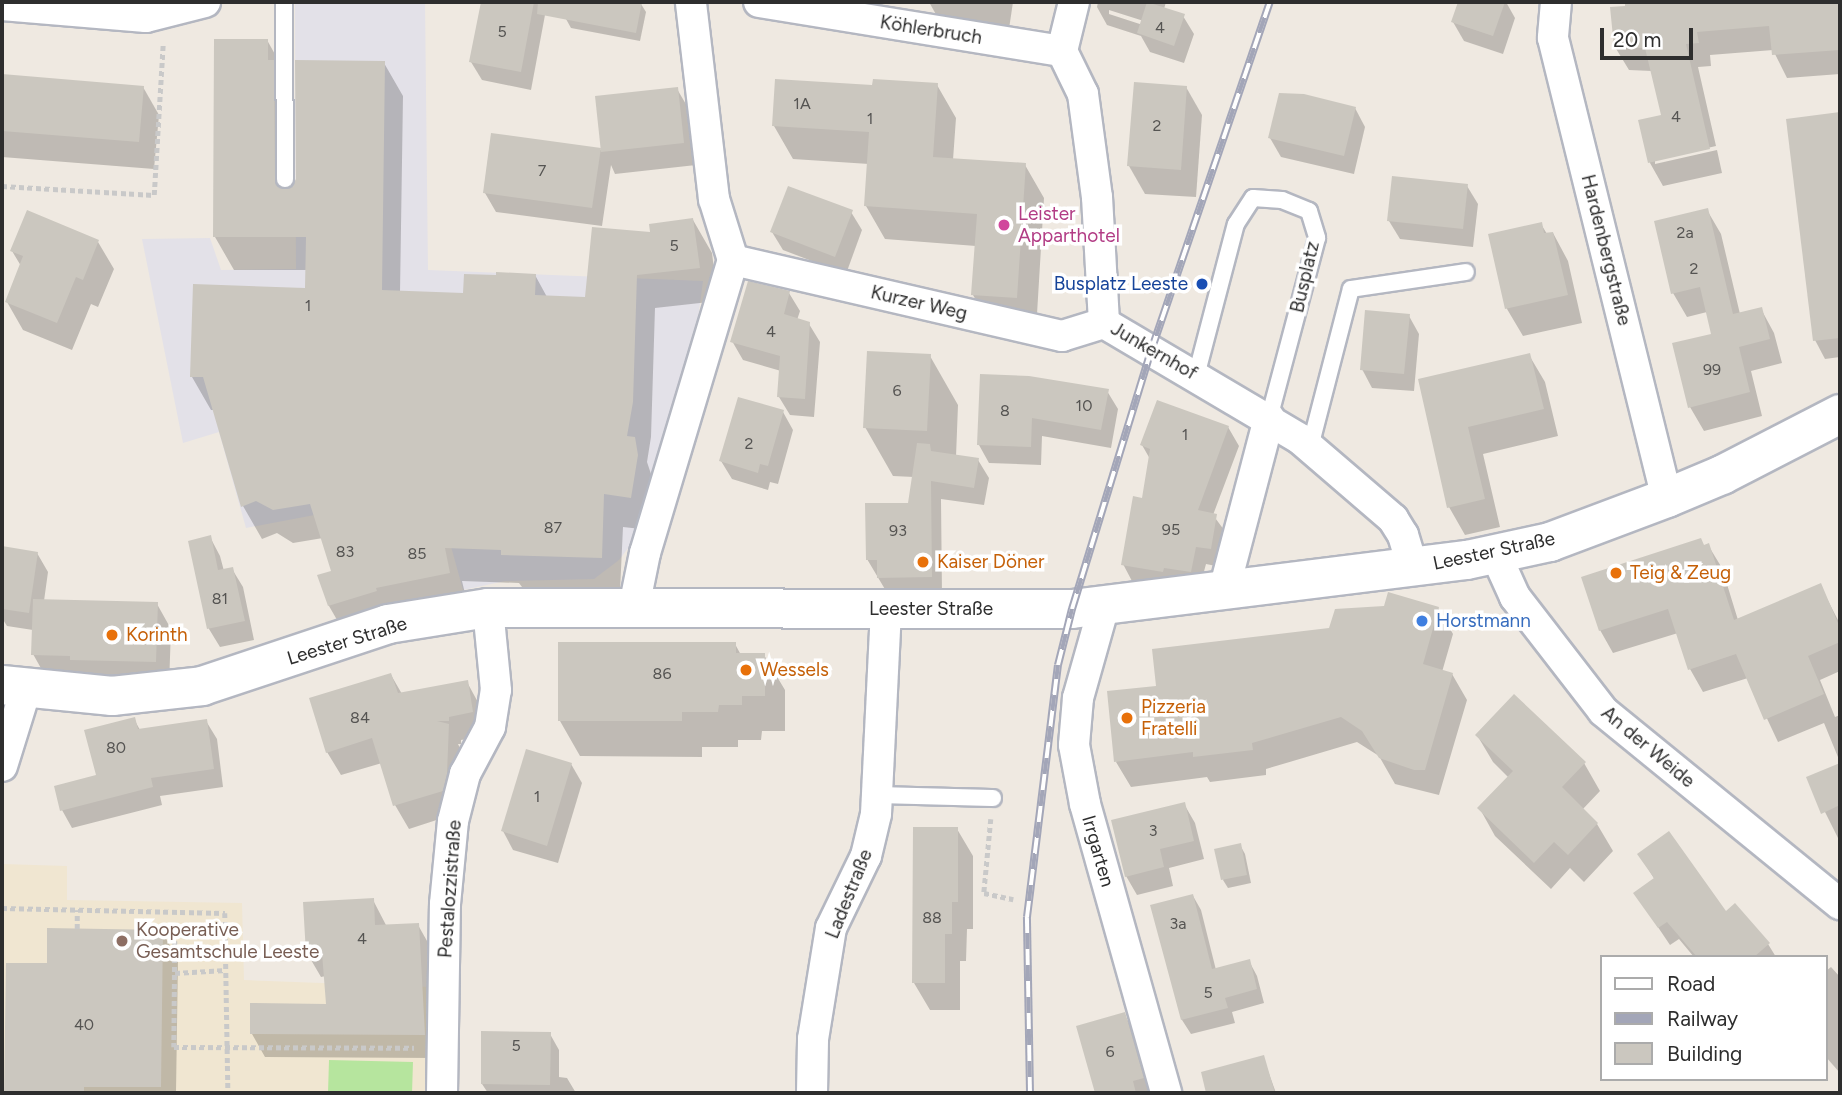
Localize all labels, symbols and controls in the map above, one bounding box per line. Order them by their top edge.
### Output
street label: Köhlerbruch [878,11,984,49]
scale bar [1604,14,1697,58]
house number: 4 [1155,18,1165,38]
house number: 5 [497,22,507,42]
text: 20 m [1613,27,1661,52]
house number: 1A [793,94,811,114]
house number: 4 [1671,107,1681,127]
house number: 1 [867,109,873,129]
house number: 2 [1153,116,1161,136]
house number: 7 [538,161,546,181]
street label: Hardenbergstraße [1576,172,1636,328]
place label: Leister Apparthotel [1018,203,1120,247]
marker: Leister Apparthotel [996,217,1012,233]
house number: 2a [1676,223,1694,243]
house number: 5 [669,236,679,256]
street label: Busplatz [1286,239,1324,315]
house number: 2 [1690,259,1698,279]
place label: Busplatz Leeste [1054,273,1188,295]
marker: Busplatz Leeste [1194,276,1210,292]
street label: Kurzer Weg [869,281,969,325]
house number: 1 [305,296,311,316]
street label: Junkernhof [1107,317,1201,385]
house number: 4 [766,322,776,342]
house number: 99 [1703,360,1721,380]
house number: 6 [892,381,902,401]
house number: 10 [1076,396,1092,416]
house number: 8 [1000,401,1010,421]
house number: 1 [1182,425,1188,445]
house number: 2 [745,434,753,454]
house number: 87 [544,518,562,538]
house number: 95 [1162,520,1180,540]
house number: 93 [889,521,907,541]
street label: Leester Straße [1431,527,1557,575]
house number: 83 [336,542,354,562]
house number: 85 [407,544,427,564]
place label: Kaiser Döner [937,551,1044,573]
marker: Kaiser Döner [915,554,931,570]
place label: Teig & Zeug [1630,562,1731,584]
marker: Teig & Zeug [1608,565,1624,581]
house number: 81 [212,589,228,609]
street label: Leester Straße [869,598,993,620]
place label: Horstmann [1436,610,1531,632]
street label: Leester Straße [284,612,410,670]
marker: Horstmann [1414,613,1430,629]
place label: Korinth [126,624,188,646]
marker: Korinth [104,627,120,643]
place label: Wessels [760,659,829,681]
marker: Wessels [738,662,754,678]
house number: 86 [653,664,671,684]
place label: Pizzeria Fratelli [1141,696,1206,740]
street label: An der Weide [1597,701,1699,793]
house number: 84 [350,708,370,728]
marker: Pizzeria Fratelli [1119,710,1135,726]
house number: 80 [106,738,126,758]
house number: 1 [534,787,540,807]
street label: Irrgarten [1077,813,1119,889]
street label: Pestalozzistraße [434,819,466,959]
house number: 3 [1149,821,1157,841]
street label: Ladestraße [821,846,877,942]
house number: 88 [922,908,942,928]
house number: 3a [1170,914,1186,934]
place label: Kooperative Gesamtschule Leeste [136,919,319,963]
house number: 4 [357,929,367,949]
marker: Kooperative Gesamtschule Leeste [114,933,130,949]
legend [1601,955,1828,1081]
text: Road [1667,971,1715,996]
house number: 5 [1203,983,1213,1003]
text: Railway [1667,1006,1738,1031]
house number: 40 [74,1015,94,1035]
house number: 5 [511,1036,521,1056]
text: Building [1667,1041,1742,1066]
house number: 6 [1105,1042,1115,1062]

